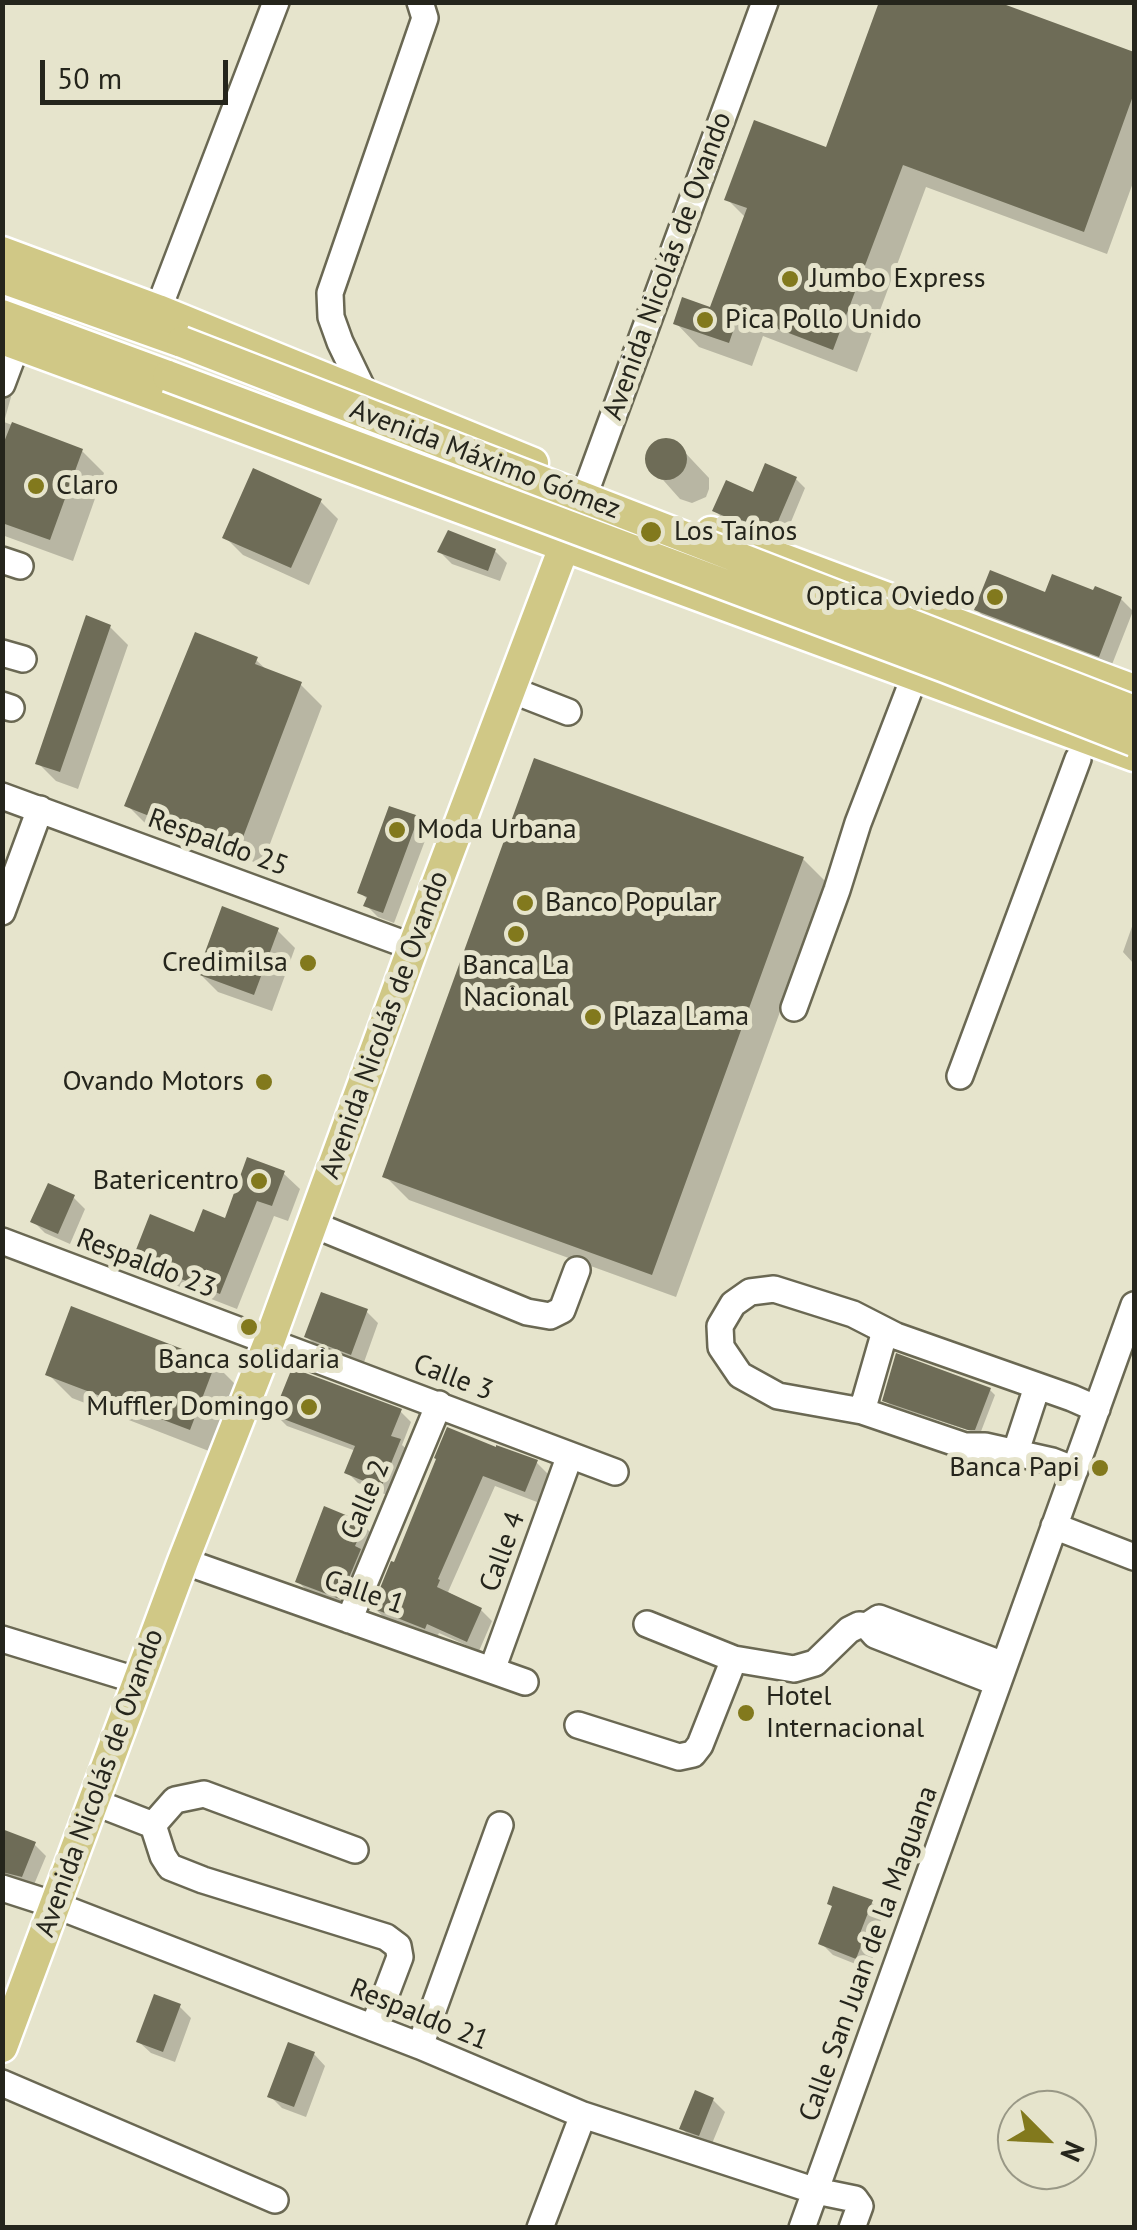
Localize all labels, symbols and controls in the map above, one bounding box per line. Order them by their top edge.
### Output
scale bar [45,40,232,102]
text: 50 m [57,58,122,97]
street label: Avenida Nicolás de Ovando [597,108,739,424]
place label: Jumbo Express [810,262,985,296]
marker: Jumbo Express [779,268,801,290]
place label: Pica Pollo Unido [725,303,922,337]
marker: Pica Pollo Unido [694,309,716,331]
street label: Avenida Máximo Gómez [345,393,625,527]
place label: Claro [56,469,119,503]
marker: Claro [25,475,47,497]
place label: Los Taínos [674,515,797,549]
marker: Los Taínos [638,519,664,545]
place label: Optica Oviedo [806,580,975,614]
marker: Optica Oviedo [984,586,1006,608]
street label: Respaldo 25 [143,802,293,884]
place label: Moda Urbana [417,813,577,847]
marker: Moda Urbana [386,819,408,841]
street label: Avenida Nicolás de Ovando [314,867,456,1183]
place label: Banco Popular [545,886,716,920]
marker: Banco Popular [514,892,536,914]
marker: Banca La Nacional [505,923,527,945]
place label: Credimilsa [162,946,288,980]
place label: Banca La Nacional [462,949,570,1015]
marker: Credimilsa [297,952,319,974]
place label: Plaza Lama [613,1000,749,1034]
marker: Plaza Lama [582,1006,604,1028]
place label: Ovando Motors [62,1065,244,1099]
marker: Ovando Motors [253,1071,275,1093]
place label: Batericentro [93,1164,239,1198]
marker: Batericentro [248,1170,270,1192]
street label: Respaldo 23 [72,1222,220,1306]
marker: Banca solidaria [238,1316,260,1338]
place label: Banca solidaria [158,1343,340,1377]
street label: Calle 3 [408,1347,498,1409]
place label: Muffler Domingo [86,1390,289,1424]
marker: Muffler Domingo [298,1396,320,1418]
place label: Banca Papi [949,1451,1080,1485]
street label: Calle 2 [334,1455,398,1545]
marker: Banca Papi [1089,1457,1111,1479]
street label: Calle 4 [473,1507,533,1597]
street label: Calle 1 [319,1564,409,1622]
street label: Avenida Nicolás de Ovando [29,1625,171,1941]
place label: Hotel Internacional [766,1680,924,1746]
marker: Hotel Internacional [735,1702,757,1724]
street label: Calle San Juan de la Maguana [793,1782,945,2126]
street label: Respaldo 21 [345,1972,493,2058]
north arrow [997,2090,1097,2190]
text: N [1052,2136,1094,2168]

